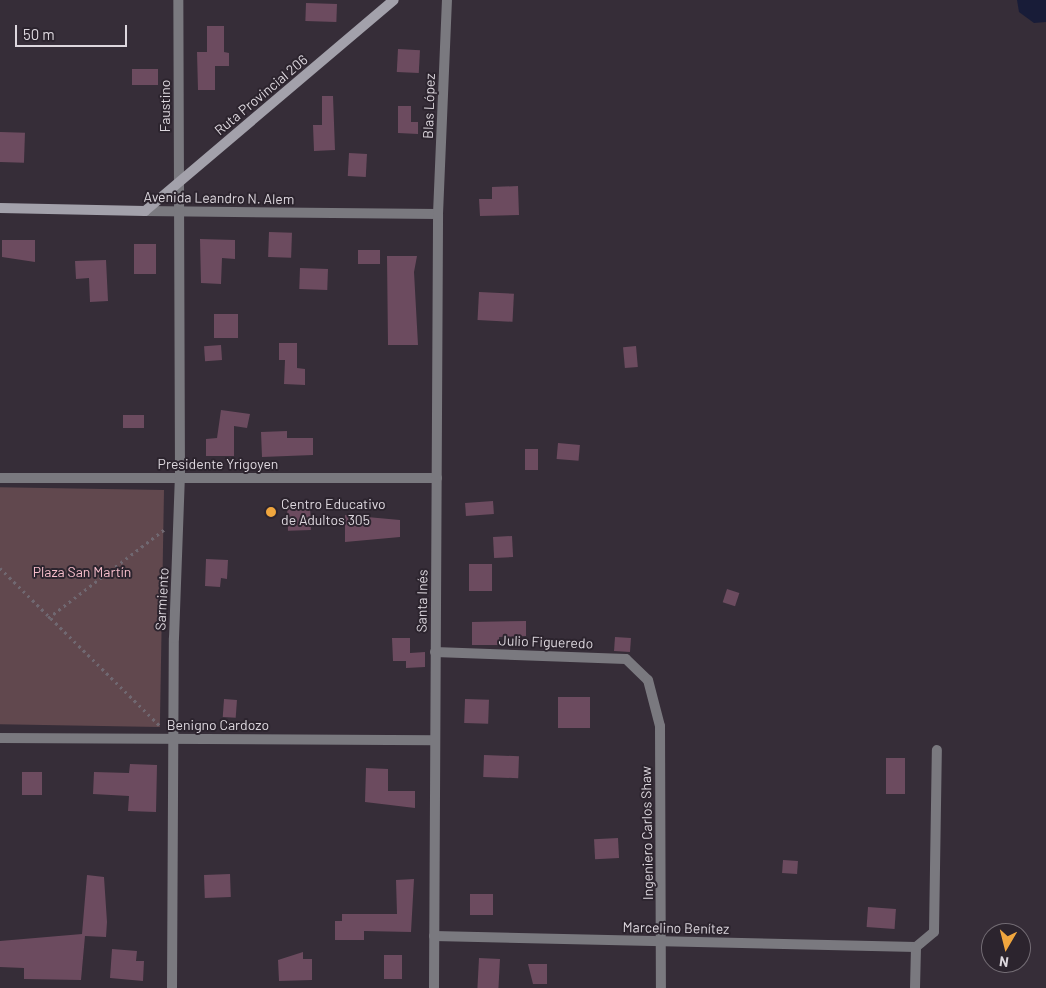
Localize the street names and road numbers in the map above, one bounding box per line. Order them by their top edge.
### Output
street label: Ruta Provincial 206 [211,51,311,139]
street label: Blas López [419,73,439,139]
street label: Faustino [157,80,173,132]
street label: Avenida Leandro N. Alem [144,188,294,208]
street label: Presidente Yrigoyen [158,456,278,472]
street label: Sarmiento [152,567,172,631]
street label: Santa Inés [413,569,431,633]
street label: Julio Figueredo [498,632,594,652]
street label: Benigno Cardozo [167,717,269,733]
street label: Ingeniero Carlos Shaw [637,766,657,900]
street label: Marcelino Benítez [622,919,730,937]

